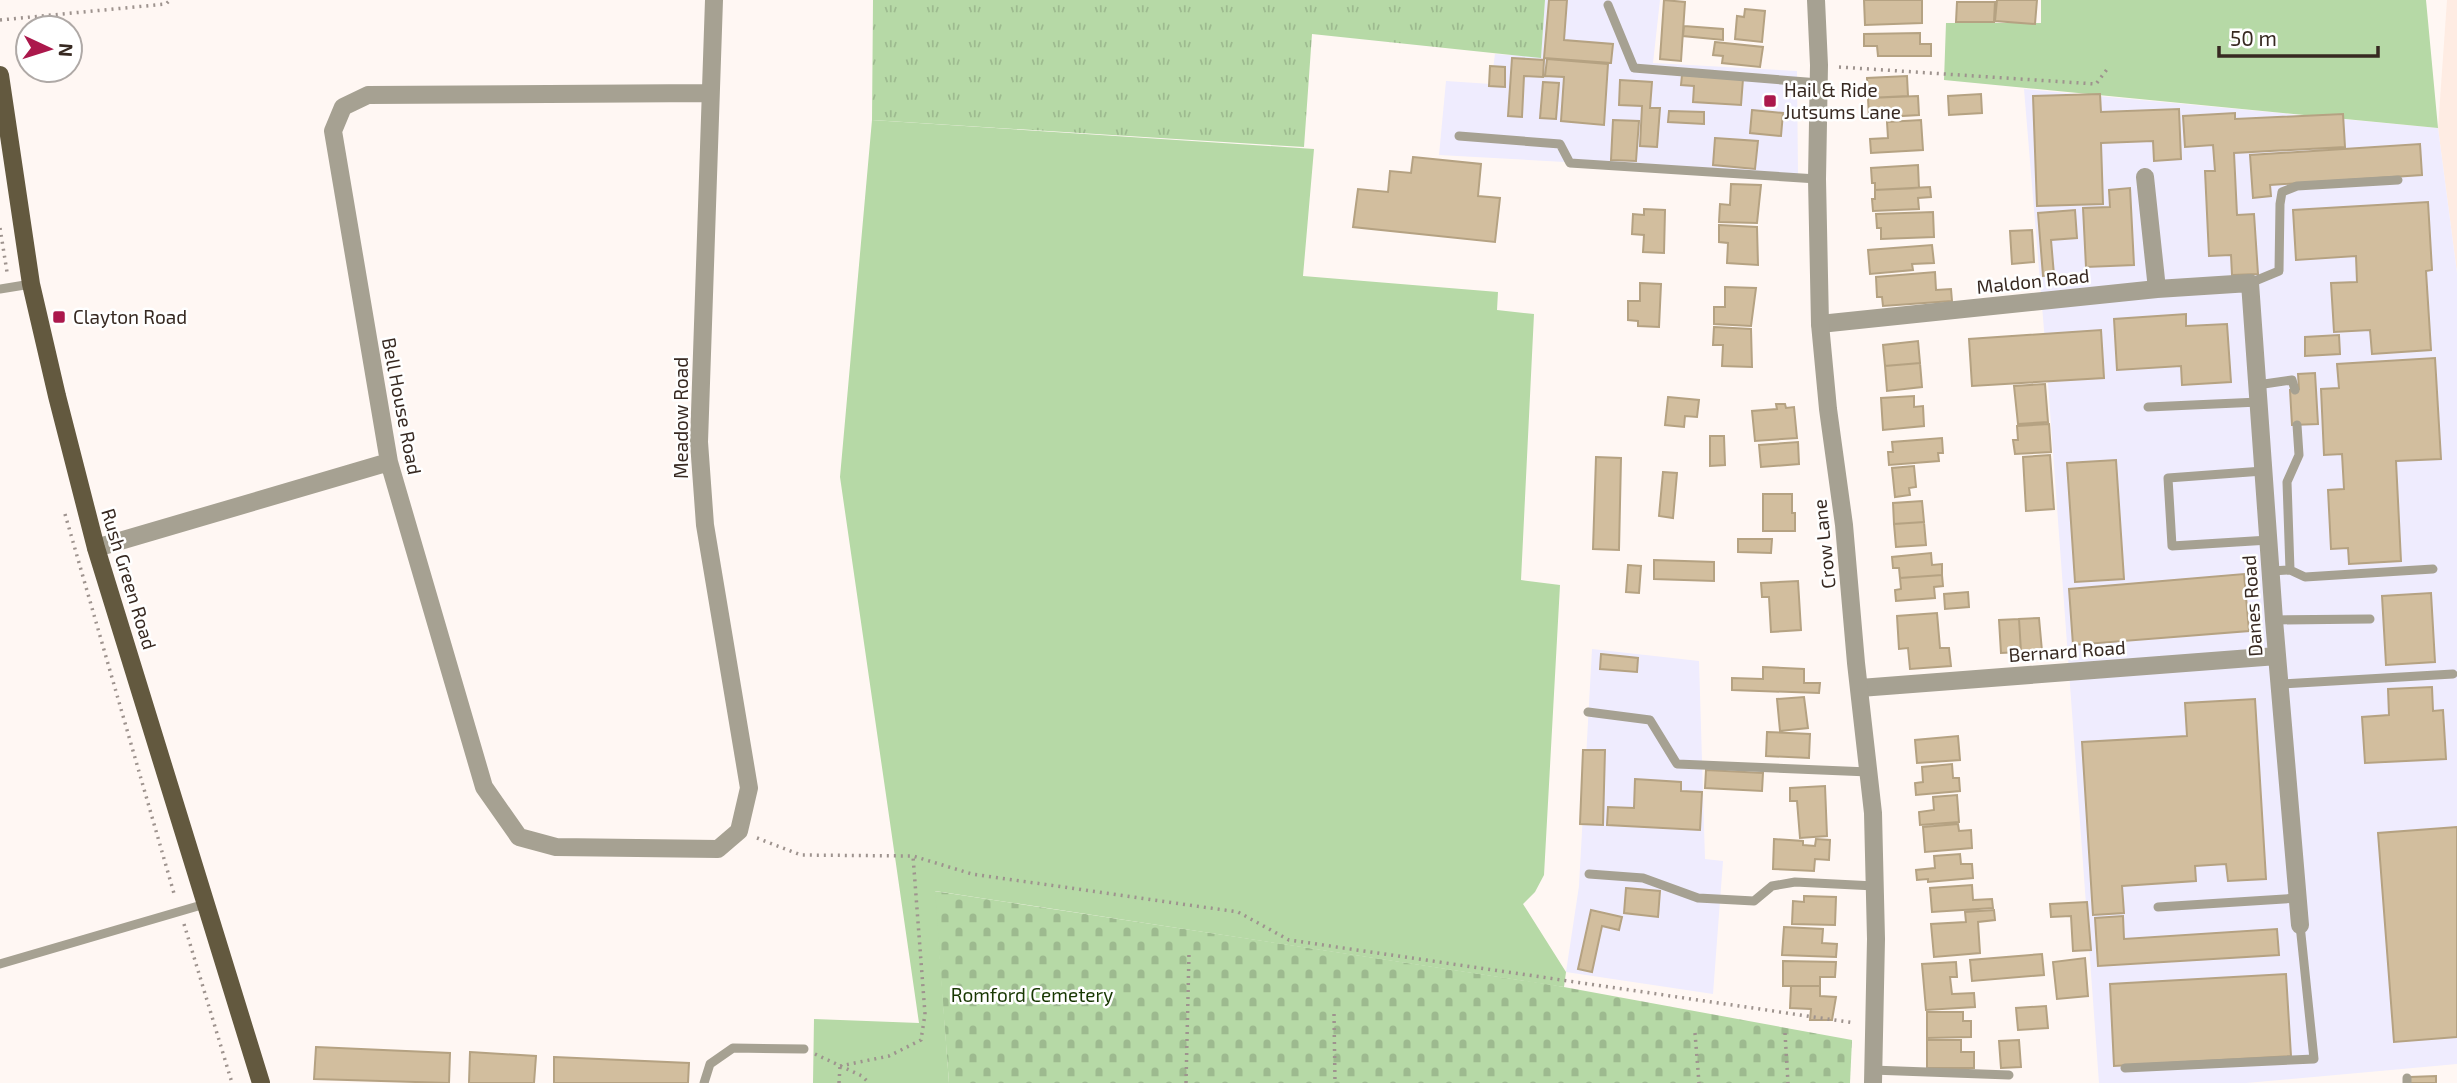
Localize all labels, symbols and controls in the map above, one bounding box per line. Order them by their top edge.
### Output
north arrow [14,14,84,84]
scale bar [2219,14,2378,58]
text: 50 m [2230,25,2277,50]
text: N [55,43,78,58]
place label: Hail & Ride Jutsums Lane [1784,78,1901,123]
marker: Hail & Ride Jutsums Lane [1762,93,1778,109]
street label: Maldon Road [1975,263,2091,298]
place label: Clayton Road [73,305,187,328]
marker: Clayton Road [51,309,67,325]
street label: Bell House Road [378,335,427,476]
street label: Meadow Road [669,357,692,479]
street label: Crow Lane [1807,498,1840,590]
street label: Rush Green Road [97,506,162,652]
street label: Danes Road [2236,554,2267,658]
street label: Bernard Road [2008,635,2126,666]
park label: Romford Cemetery [951,983,1113,1006]

